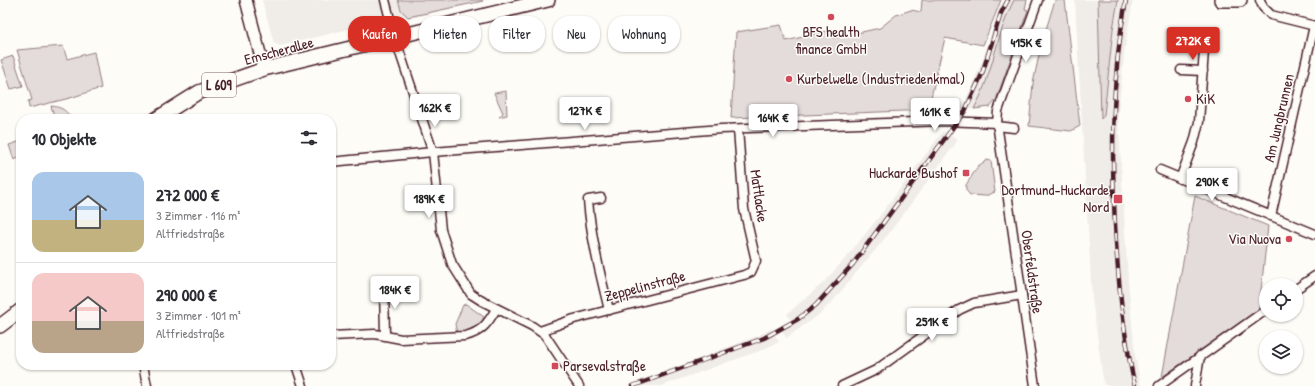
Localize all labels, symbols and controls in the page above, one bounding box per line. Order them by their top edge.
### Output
marker: BFS health finance GmbH [826,12,836,22]
chip: Kaufen [348,16,411,52]
chip: Mieten [419,16,481,52]
chip: Filter [489,16,545,52]
chip: Neu [553,16,600,52]
chip: Wohnung [608,16,680,52]
place label: BFS health finance GmbH [795,21,867,59]
pin: 272K € [1160,27,1226,61]
pin: 415K € [993,29,1059,63]
street label: Emscherallee [242,31,316,70]
text: 272K € [1176,31,1210,49]
text: 415K € [1010,33,1042,51]
place label: Kurbelwelle (Industriedenkmal) [797,68,965,89]
street label: Am Jungbrunnen [1258,71,1299,164]
road number: L 609 [202,73,236,97]
marker: Kurbelwelle (Industriedenkmal) [784,74,794,84]
place label: KiK [1196,88,1215,109]
pin: 162K € [402,94,468,128]
marker: KiK [1183,94,1193,104]
pin: 127K € [552,97,618,131]
text: 162K € [419,98,451,116]
pin: 161K € [902,98,968,132]
text: 127K € [568,101,602,119]
text: 161K € [920,102,950,120]
pin: 164K € [740,104,806,138]
text: 164K € [758,108,788,126]
text: 10 Objekte [32,127,97,150]
icon: filters [298,127,320,149]
place label: Huckarde Bushof [869,162,959,183]
street label: Mattlacke [745,168,774,224]
marker: Huckarde Bushof [961,168,971,178]
pin: 290K € [1179,168,1245,202]
text: 290K € [1196,172,1228,190]
place label: Dortmund-Huckarde Nord [1001,179,1109,217]
text: 272 000 € [156,183,219,206]
pin: 189K € [396,185,462,219]
icon: home [64,188,112,236]
text: 189K € [413,189,445,207]
marker: Dortmund-Huckarde Nord [1112,193,1124,205]
text: 3 Zimmer · 116 m² [156,206,240,224]
text: Altfriedstraße [156,224,225,242]
place label: Via Nuova [1228,228,1281,249]
street label: Oberfeldstraße [1016,229,1049,315]
marker: Via Nuova [1284,234,1294,244]
street label: Zeppelinstraße [602,265,688,306]
pin: 184K € [362,276,428,310]
map controls [1259,278,1303,374]
button: locate [1259,278,1303,322]
text: 184K € [379,280,411,298]
text: 290 000 € [156,283,217,306]
icon: home [64,289,112,337]
text: 3 Zimmer · 101 m² [156,306,241,324]
pin: 251K € [899,308,965,342]
text: 251K € [916,312,948,330]
text: Altfriedstraße [156,324,225,342]
button: layers [1259,330,1303,374]
place label: Parsevalstraße [563,355,646,376]
marker: Parsevalstraße [550,361,560,371]

